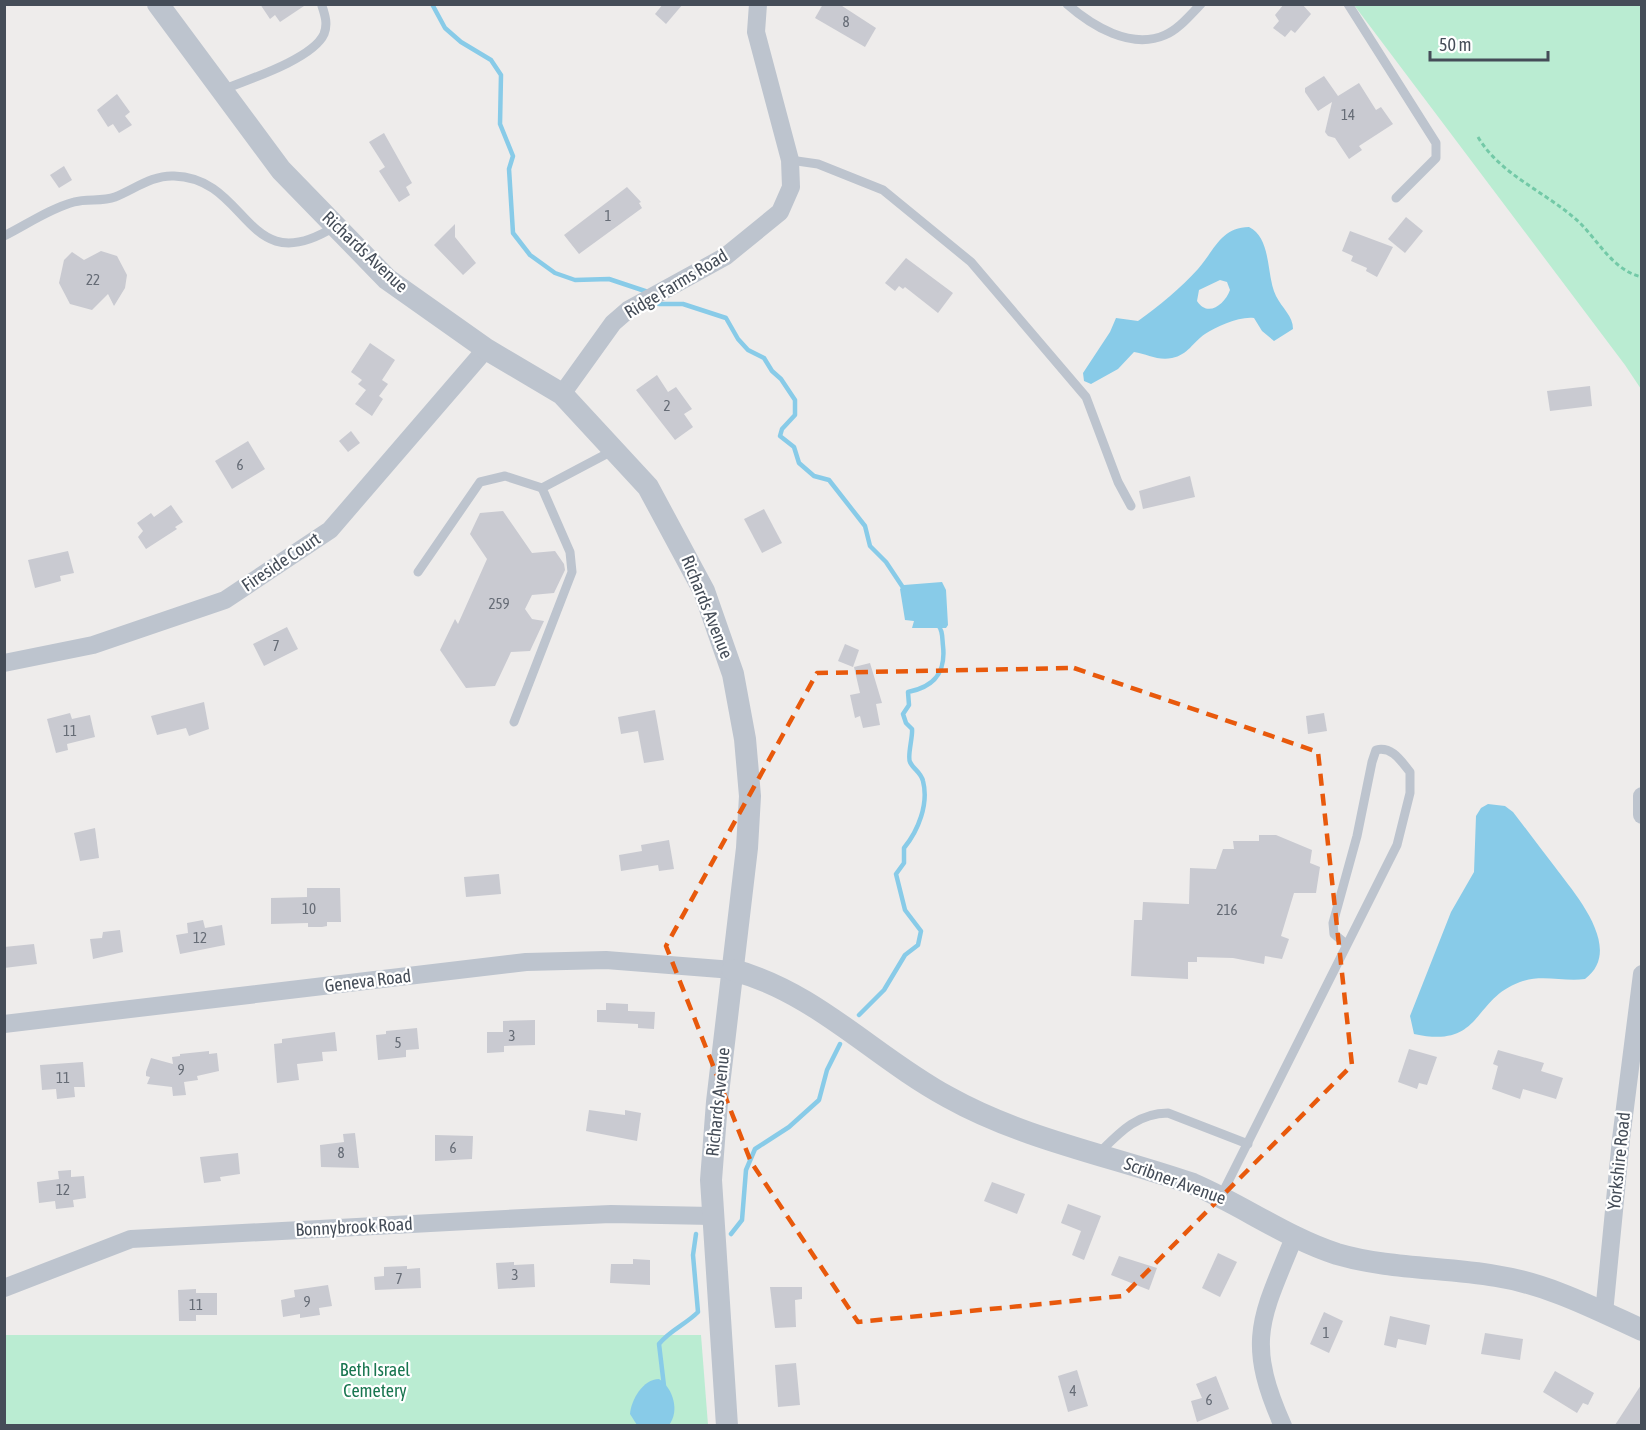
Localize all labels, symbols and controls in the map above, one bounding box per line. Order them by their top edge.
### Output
house number: 8 [842,13,850,30]
scale bar [1430,24,1548,62]
text: 50 m [1439,34,1471,55]
house number: 14 [1341,106,1355,123]
street label: Richards Avenue [318,207,413,297]
house number: 1 [604,207,612,224]
street label: Ridge Farms Road [620,245,731,323]
house number: 22 [86,271,100,288]
house number: 2 [663,397,671,414]
house number: 6 [236,456,244,473]
street label: Fireside Court [237,528,324,595]
street label: Richards Avenue [677,552,738,661]
house number: 259 [488,595,510,612]
house number: 7 [272,637,280,654]
house number: 11 [63,722,77,739]
house number: 10 [302,900,316,917]
house number: 216 [1216,901,1238,918]
house number: 12 [193,929,207,946]
street label: Geneva Road [324,965,412,996]
house number: 3 [508,1027,516,1044]
house number: 5 [394,1034,402,1051]
street label: Richards Avenue [701,1046,734,1157]
house number: 9 [177,1061,185,1078]
house number: 11 [56,1069,70,1086]
street label: Yorkshire Road [1603,1111,1634,1211]
house number: 6 [449,1139,457,1156]
house number: 8 [337,1144,345,1161]
street label: Scribner Avenue [1121,1152,1229,1209]
house number: 12 [56,1181,70,1198]
street label: Bonnybrook Road [295,1213,413,1240]
house number: 3 [511,1266,519,1283]
house number: 7 [395,1270,403,1287]
house number: 9 [303,1293,311,1310]
house number: 11 [189,1296,203,1313]
house number: 1 [1322,1324,1330,1341]
park label: Beth Israel Cemetery [340,1359,410,1401]
house number: 4 [1069,1382,1077,1399]
house number: 6 [1205,1391,1213,1408]

